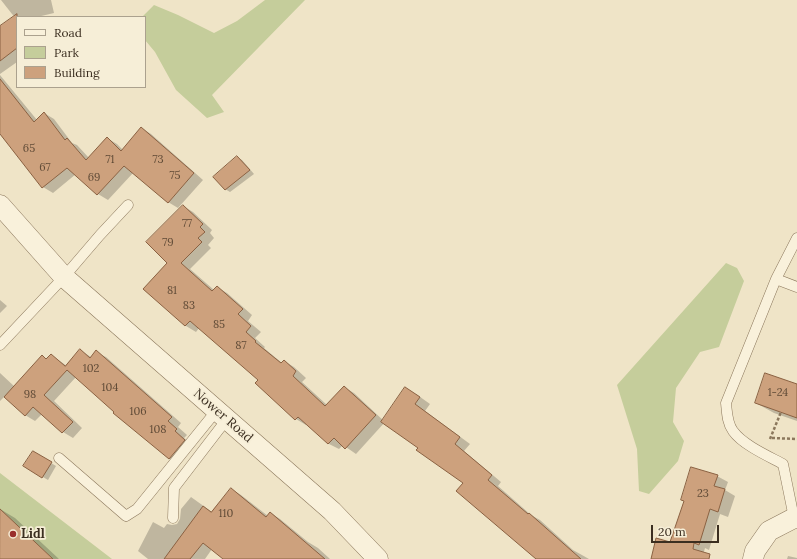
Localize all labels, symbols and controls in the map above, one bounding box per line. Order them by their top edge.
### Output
legend [16,16,146,88]
text: Road [54,25,82,40]
text: Park [54,45,79,60]
text: Building [54,65,100,80]
house number: 65 [23,142,35,156]
house number: 71 [105,153,115,167]
house number: 73 [152,153,164,167]
house number: 67 [39,161,51,175]
house number: 75 [169,169,181,183]
house number: 69 [88,171,100,185]
house number: 77 [182,217,192,231]
house number: 79 [162,236,174,250]
house number: 81 [167,284,177,298]
house number: 83 [183,299,195,313]
house number: 85 [213,318,225,332]
house number: 87 [235,339,247,353]
house number: 102 [83,362,99,376]
house number: 104 [102,381,118,395]
street label: Nower Road [190,386,256,446]
house number: 1-24 [768,386,788,400]
house number: 98 [24,388,36,402]
house number: 106 [129,405,147,419]
house number: 108 [149,423,167,437]
house number: 23 [697,487,709,501]
house number: 110 [219,507,233,521]
scale bar [653,517,721,543]
text: 20 m [658,524,686,539]
place label: Lidl [21,526,45,542]
marker: Lidl [8,529,18,539]

